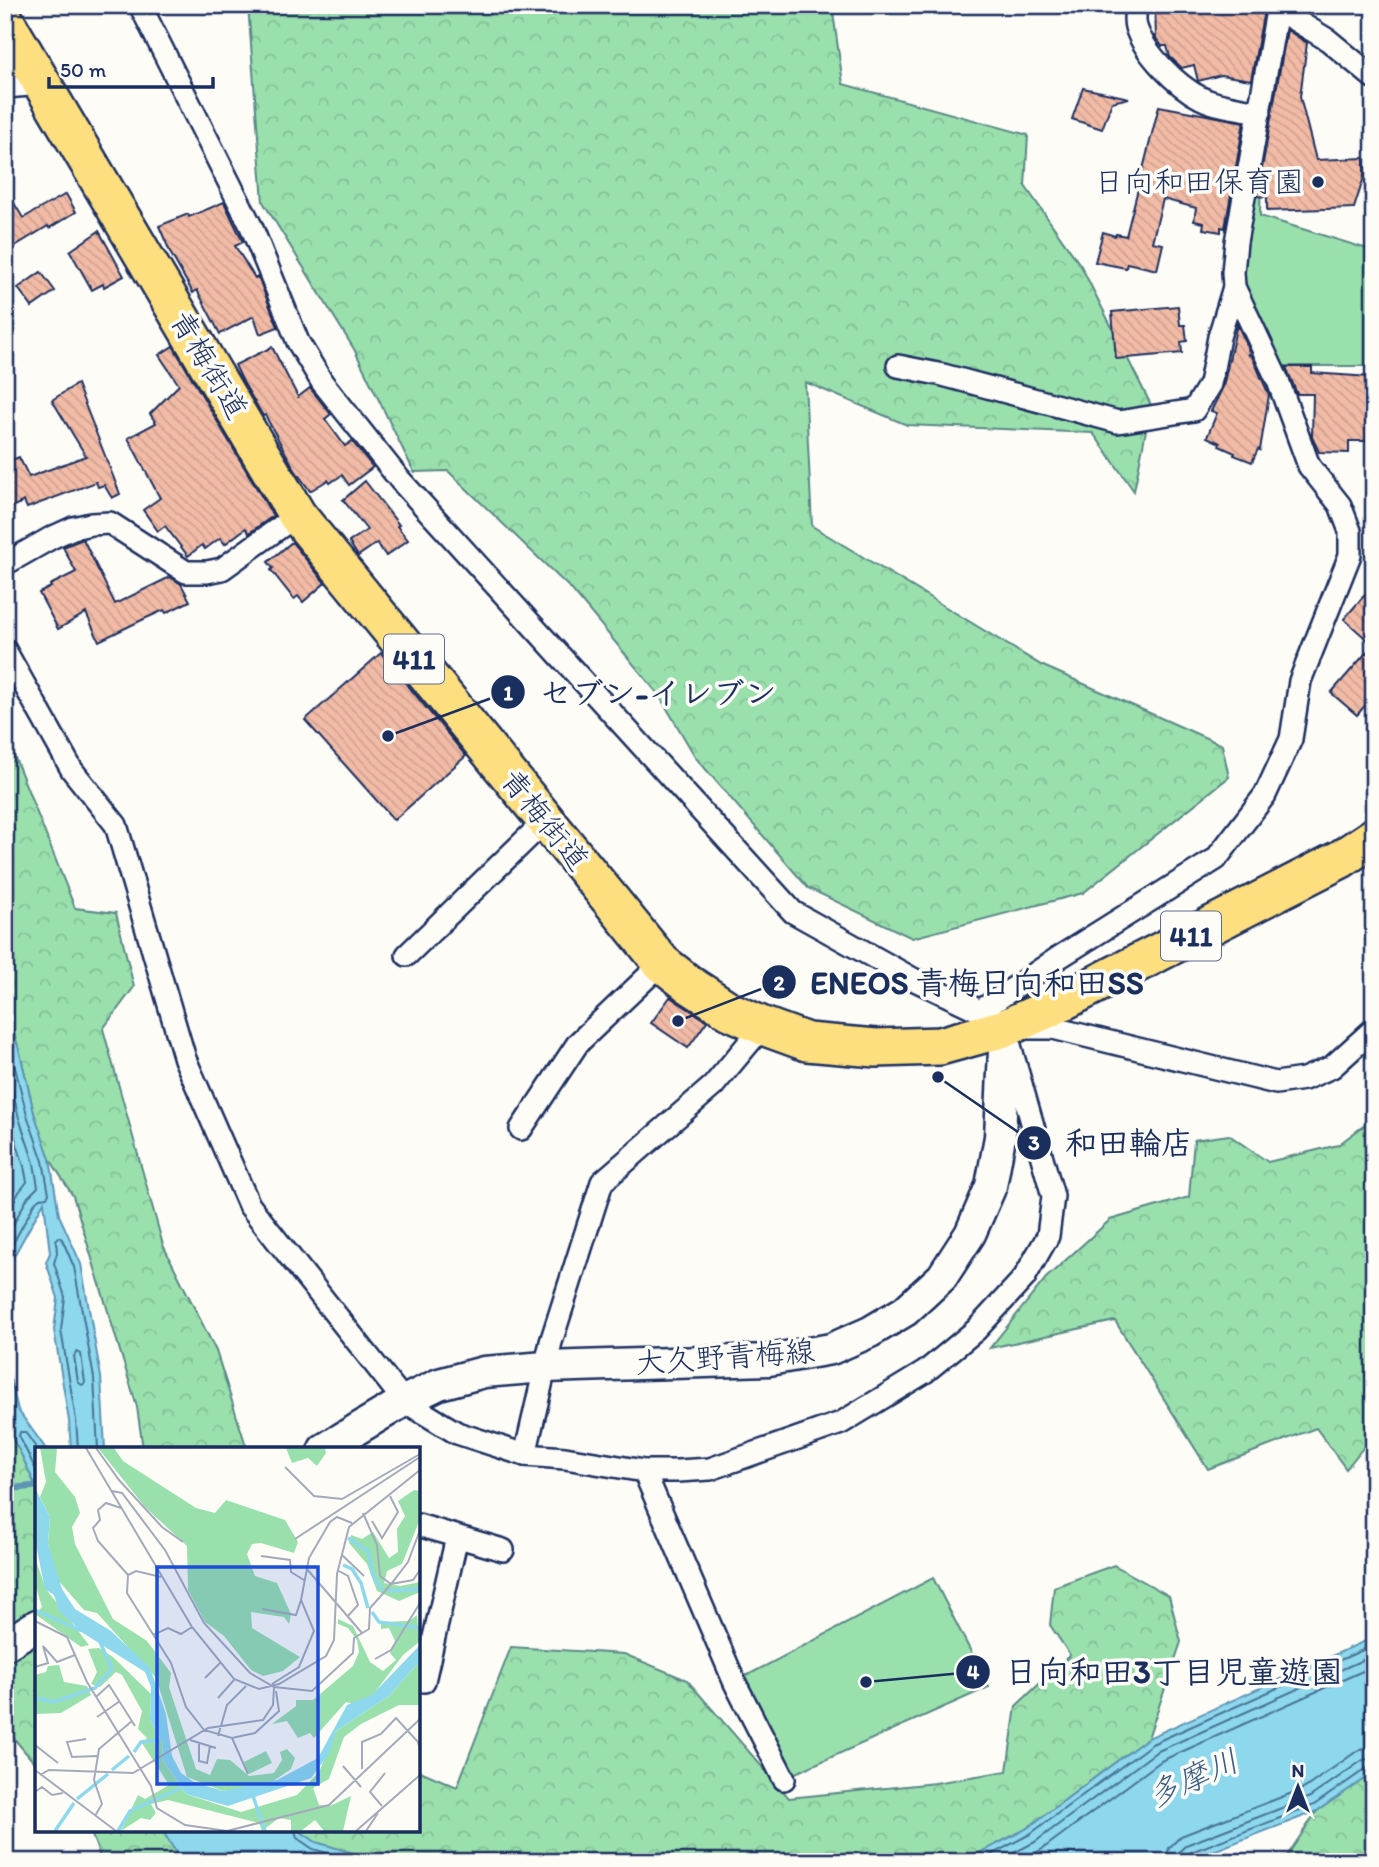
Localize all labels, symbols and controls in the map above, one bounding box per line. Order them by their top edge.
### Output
scale bar [49,46,214,90]
text: 50 m [60,57,107,82]
place label: 日向和田保育園 [1094,163,1304,200]
marker: 日向和田保育園 [1310,174,1326,190]
street label: 青梅街道 [163,304,256,426]
road number: 411 [384,634,444,684]
callout: セブン-イレブン [490,666,790,719]
text: セブン-イレブン [540,674,776,712]
text: 1 [503,680,513,705]
street label: 青梅街道 [493,761,598,878]
road number: 411 [1161,912,1221,960]
callout: ENEOS 青梅日向和田SS [761,956,1158,1009]
text: ENEOS 青梅日向和田SS [810,964,1144,1002]
text: 2 [773,970,785,995]
callout: 和田輪店 [1016,1117,1207,1170]
text: 和田輪店 [1065,1124,1193,1162]
text: 3 [1028,1130,1040,1155]
street label: 大久野青梅線 [634,1332,816,1381]
inset map [35,1447,420,1832]
callout: 日向和田3丁目児童遊園 [956,1645,1356,1698]
text: 日向和田3丁目児童遊園 [1005,1653,1343,1691]
text: 4 [967,1659,980,1684]
water label: 多摩川 [1141,1741,1245,1815]
north arrow [1264,1752,1334,1822]
text: N [1292,1759,1304,1782]

